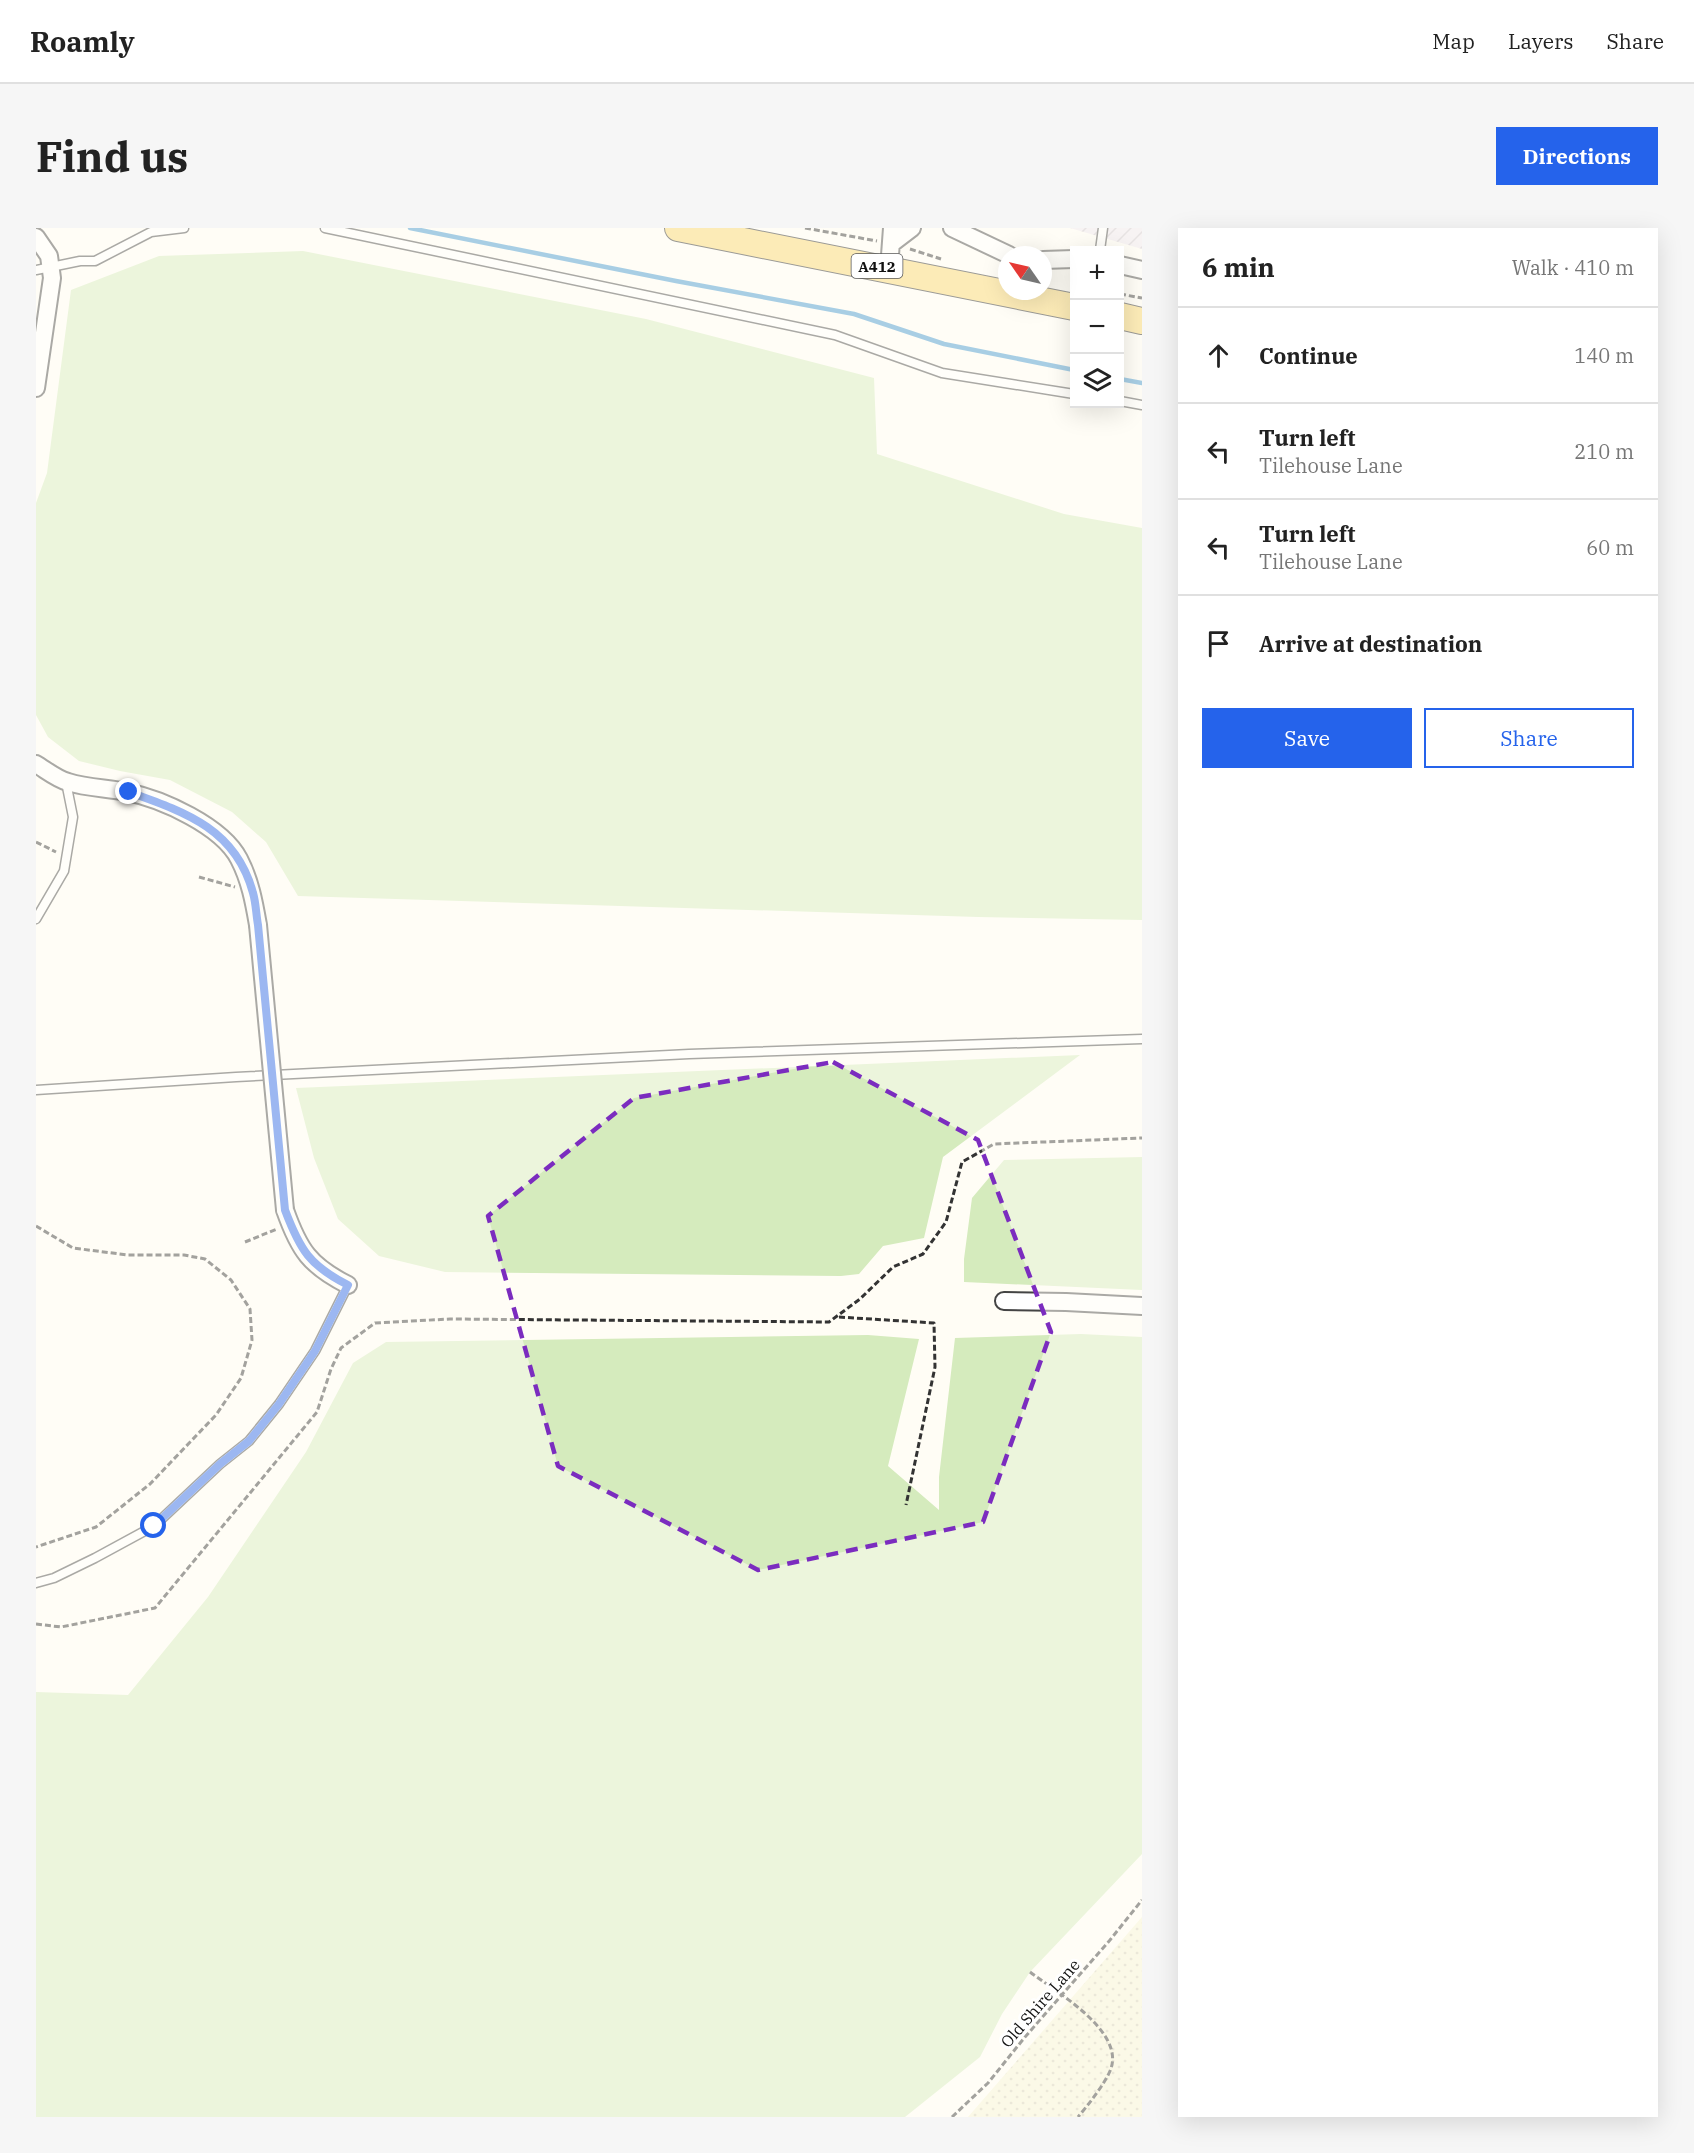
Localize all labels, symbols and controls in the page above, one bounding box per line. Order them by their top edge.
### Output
text: Roamly [30,23,135,60]
text: Map [1432,27,1475,55]
text: Layers [1508,27,1574,55]
text: Share [1607,27,1664,55]
button: Directions [1496,127,1658,185]
text: Find us [36,129,188,184]
north arrow [998,246,1052,300]
map controls [1070,246,1124,408]
button: + [1070,246,1124,300]
text: 6 min [1202,250,1275,284]
road number: A412 [852,254,902,278]
text: Walk · 410 m [1512,254,1634,281]
button: − [1070,300,1124,354]
icon: ahead [1202,339,1235,372]
text: Continue [1259,341,1358,370]
text: 140 m [1574,342,1634,369]
button: layers [1070,354,1124,408]
text: Turn left [1259,423,1355,452]
icon: left [1202,435,1235,468]
text: 210 m [1574,438,1634,465]
text: Tilehouse Lane [1259,452,1403,479]
text: Turn left [1259,519,1355,548]
icon: left [1202,531,1235,564]
text: 60 m [1586,534,1634,561]
text: Tilehouse Lane [1259,548,1403,575]
icon: arrive [1202,627,1235,660]
text: Arrive at destination [1259,629,1482,658]
button: Save [1202,708,1412,768]
button: Share [1424,708,1634,768]
route end [115,778,141,804]
route start [140,1512,166,1538]
street label: Old Shire Lane [996,1955,1084,2051]

